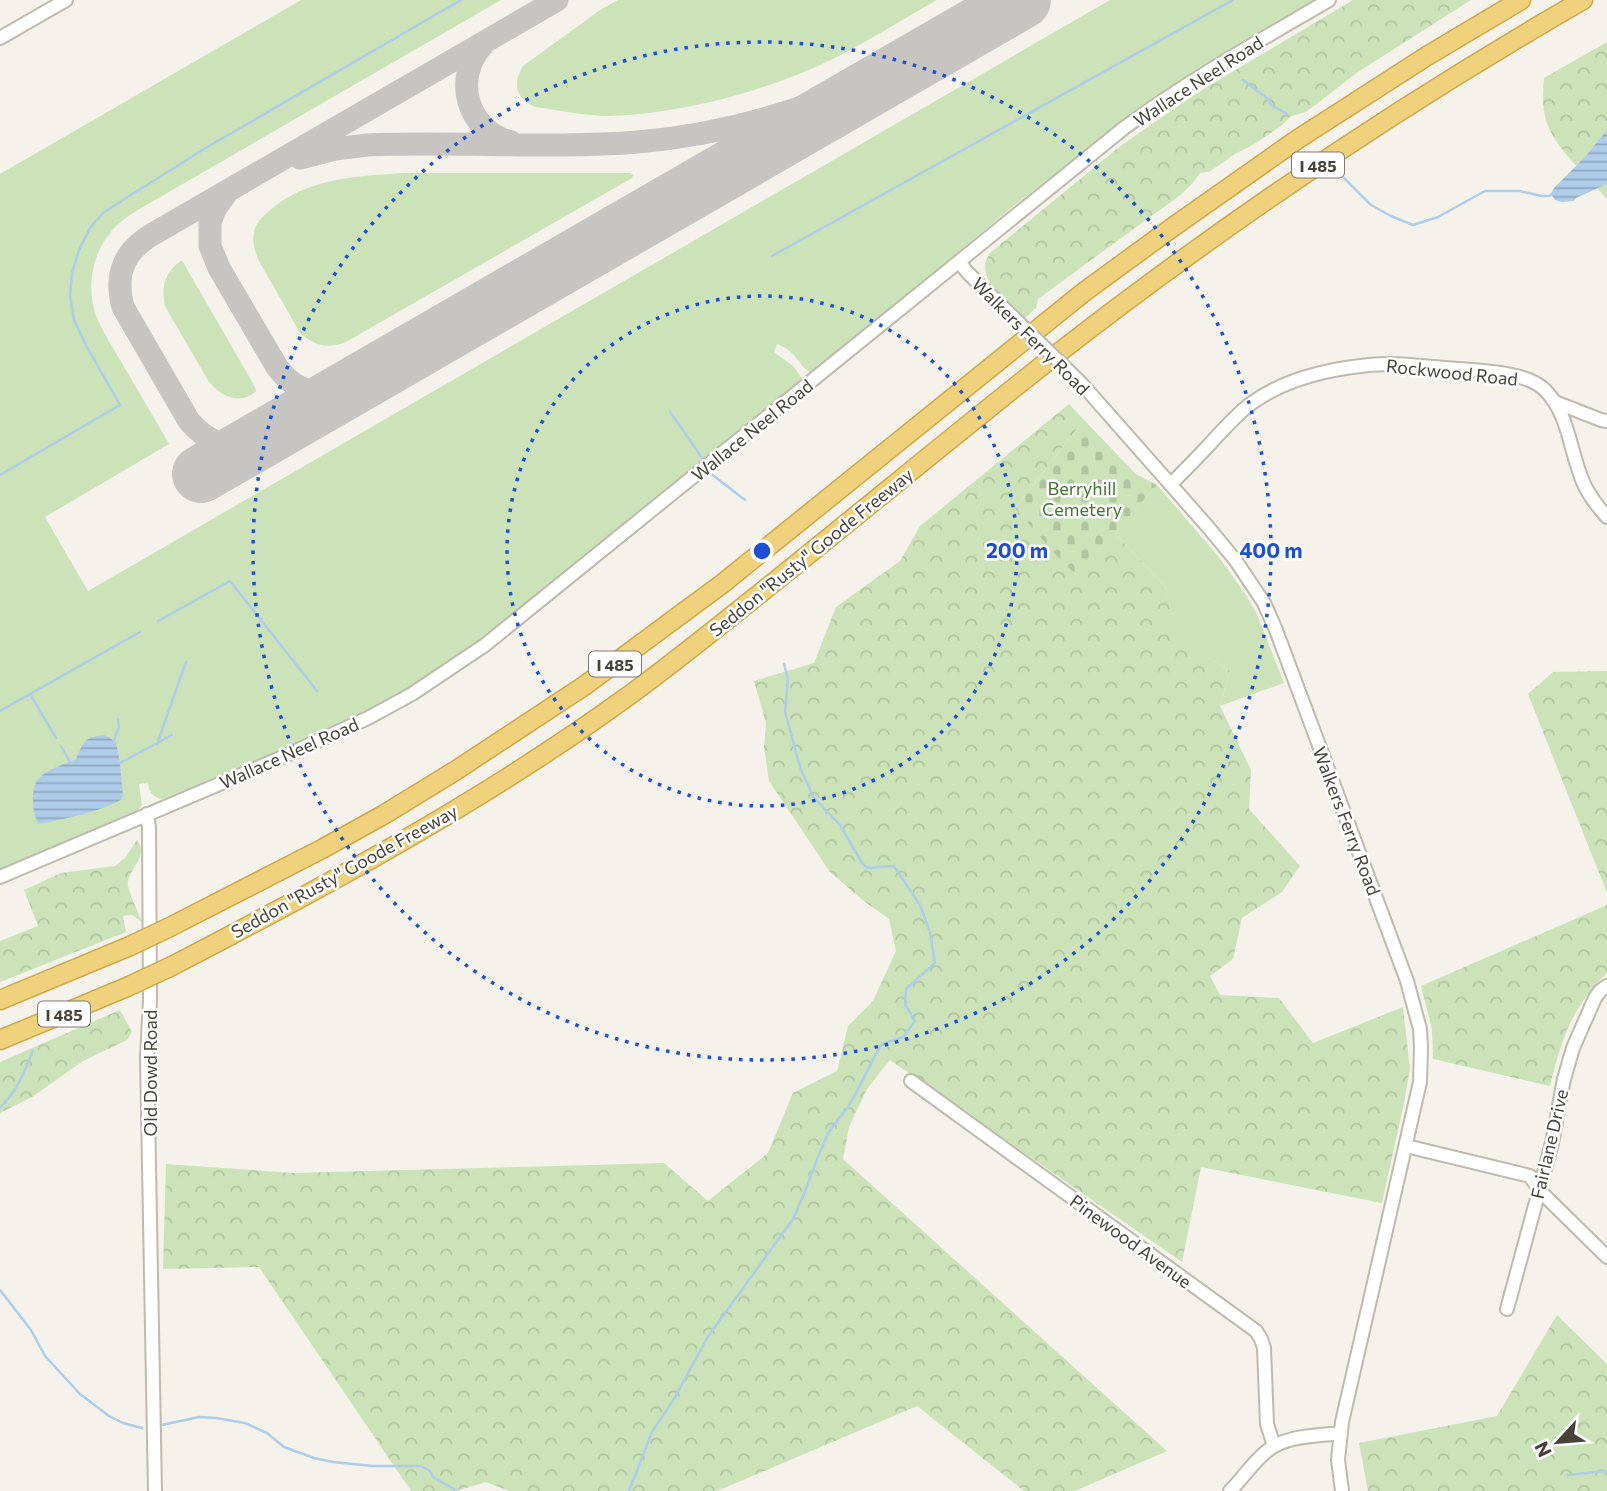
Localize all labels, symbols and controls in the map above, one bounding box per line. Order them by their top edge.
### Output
street label: Wallace Neel Road [1129,31,1267,131]
road number: I 485 [1292,153,1344,178]
street label: Walkers Ferry Road [968,273,1094,399]
street label: Rockwood Road [1385,354,1519,390]
street label: Wallace Neel Road [687,374,817,486]
street label: Seddon "Rusty" Goode Freeway [705,463,917,641]
park label: Berryhill Cemetery [1042,477,1122,520]
text: 200 m [986,537,1048,562]
text: 400 m [1239,537,1303,562]
centre of rings [750,539,774,563]
road number: I 485 [589,652,641,677]
street label: Wallace Neel Road [216,712,362,794]
street label: Walkers Ferry Road [1309,744,1385,898]
street label: Seddon "Rusty" Goode Freeway [227,799,461,943]
road number: I 485 [38,1002,90,1026]
street label: Old Dowd Road [139,1010,161,1136]
street label: Fairlane Drive [1526,1087,1572,1201]
street label: Pinewood Avenue [1066,1190,1196,1292]
north arrow [1523,1407,1593,1477]
text: N [1529,1438,1556,1461]

